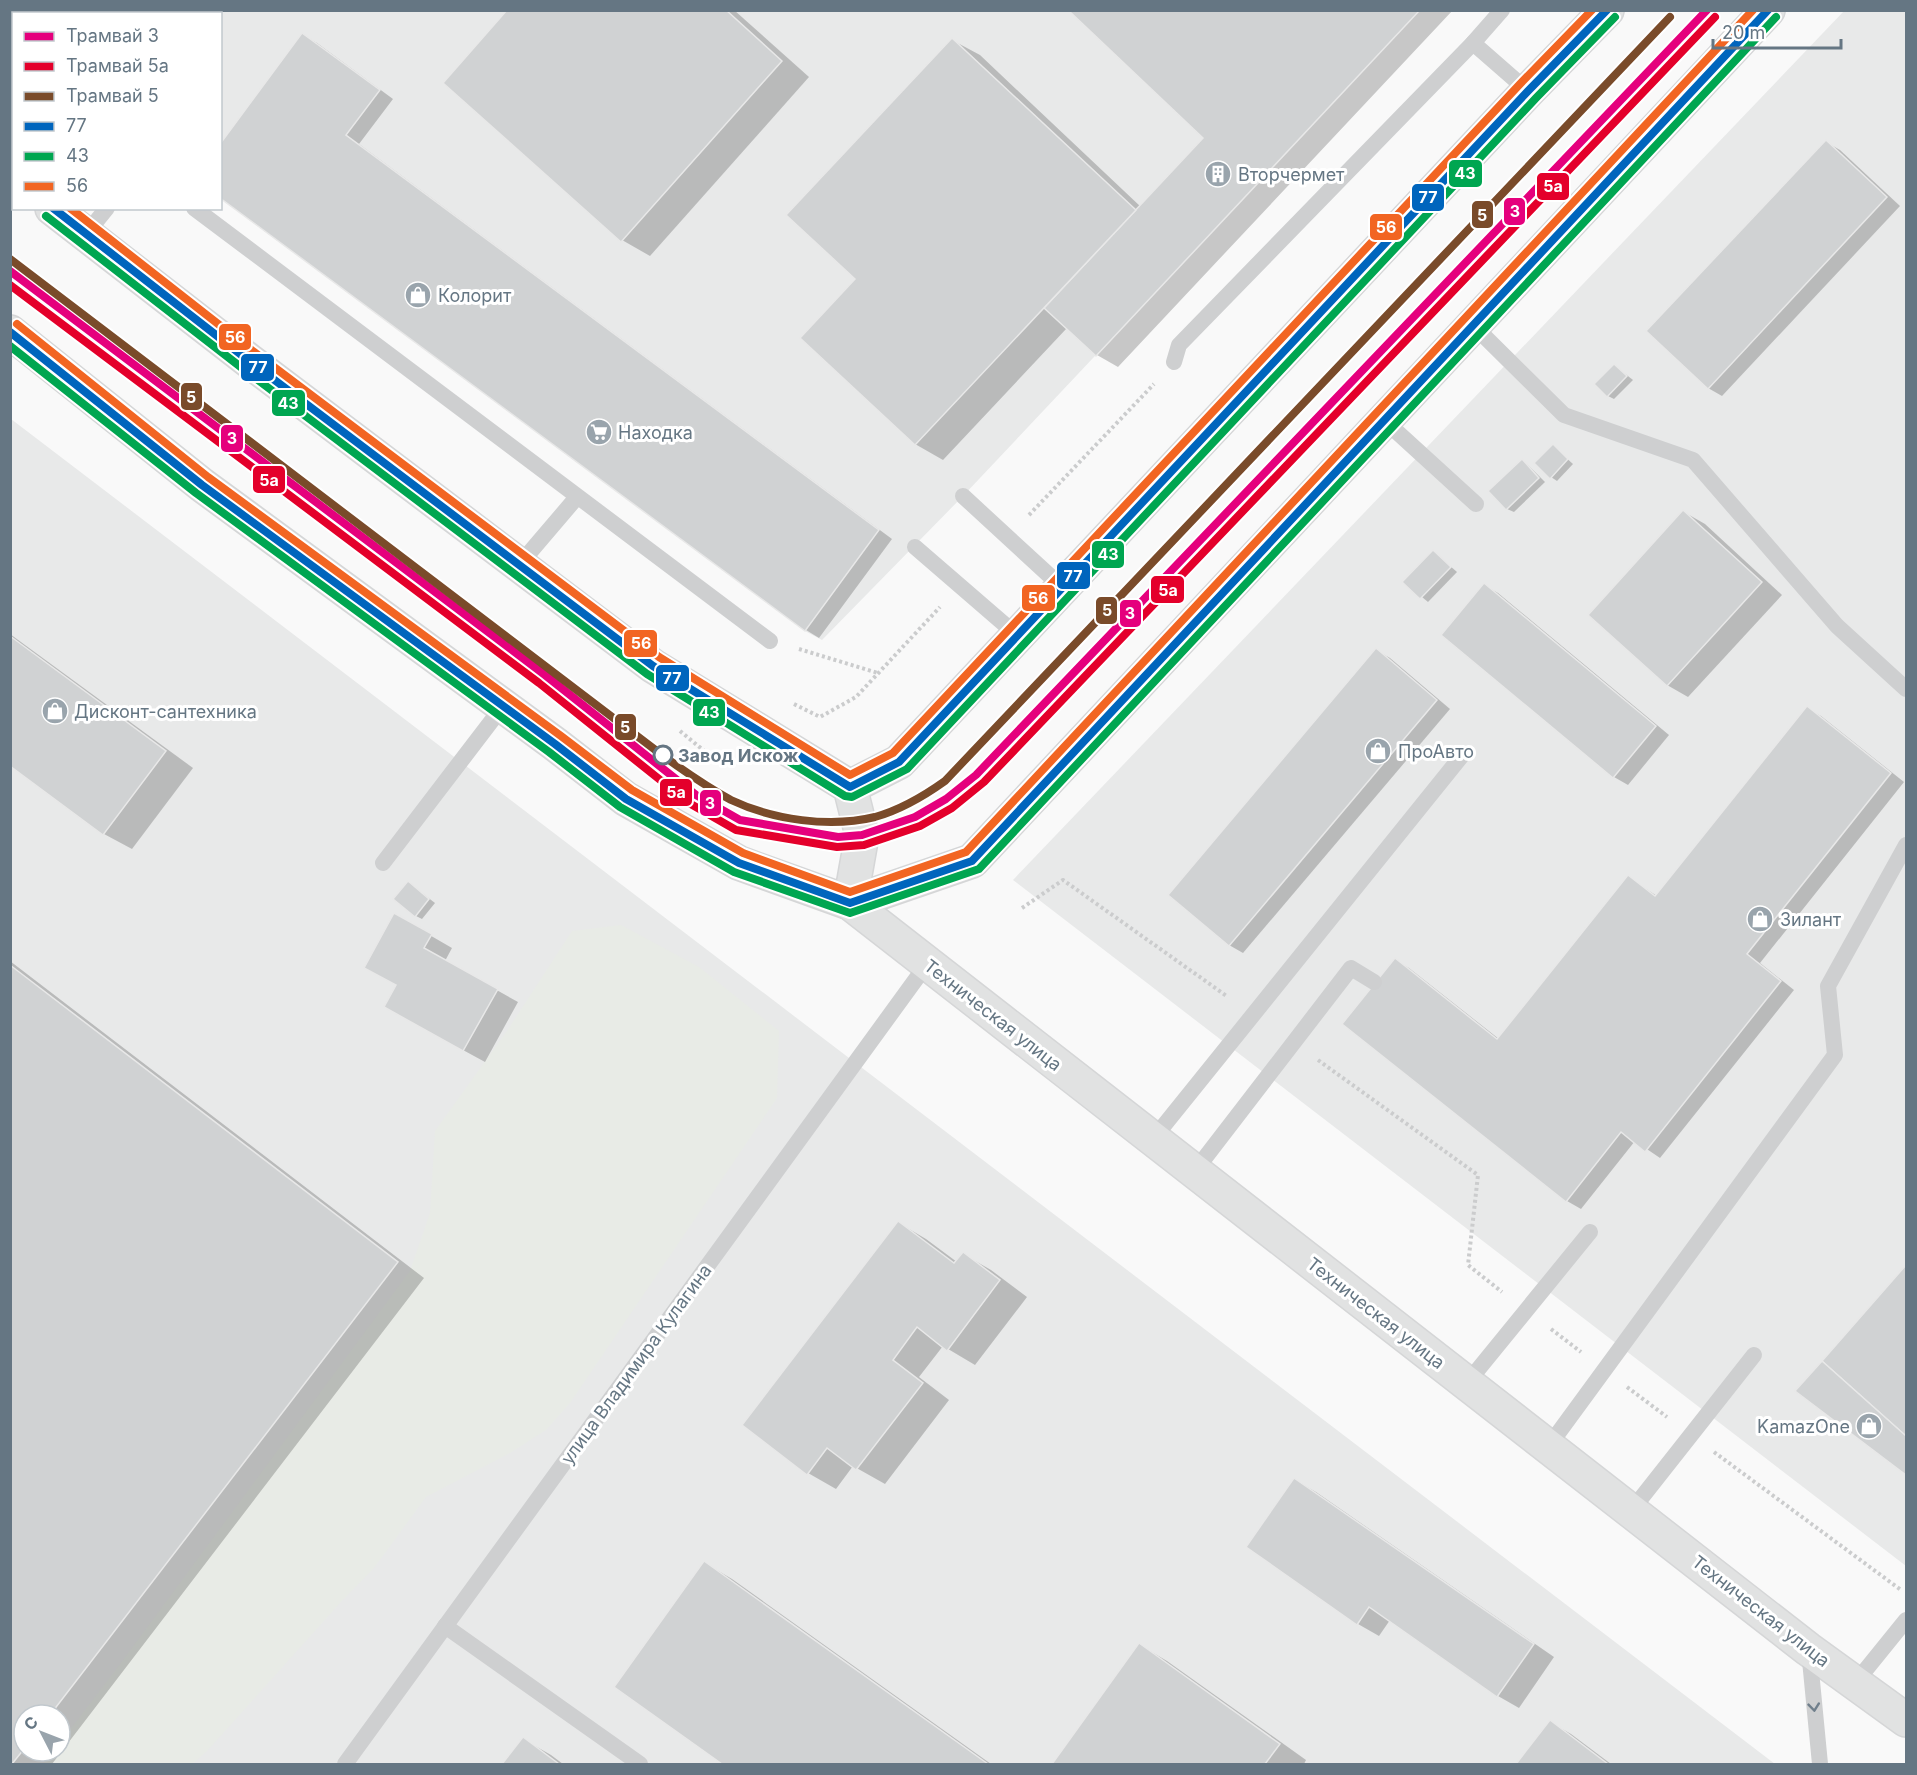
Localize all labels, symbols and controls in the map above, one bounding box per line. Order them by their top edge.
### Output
legend [12,12,222,210]
scale bar [1713,12,1840,50]
text: 20 m [1722,22,1765,43]
text: Трамвай 3 [66,25,159,46]
text: Трамвай 5а [66,55,169,76]
text: Трамвай 5 [66,85,159,106]
text: 77 [66,115,87,136]
text: 43 [66,145,89,166]
building icon: Вторчермет [1203,159,1233,189]
line badge: 43 [1448,159,1483,188]
text: 43 [1454,163,1476,183]
place label: Вторчермет [1238,164,1345,185]
line badge: 5а [1536,172,1570,201]
text: 56 [66,175,88,196]
text: 5а [1543,176,1563,196]
line badge: 77 [1411,183,1445,212]
text: 77 [1419,187,1437,207]
line badge: 3 [1503,197,1526,226]
line badge: 5 [1471,200,1494,229]
text: 3 [1510,201,1520,221]
text: 5 [1477,205,1487,225]
line badge: 56 [1369,213,1403,241]
text: 56 [1376,217,1396,237]
shop icon: Колорит [403,280,433,310]
place label: Колорит [438,285,512,306]
line badge: 56 [218,323,252,351]
text: 56 [225,327,245,347]
line badge: 77 [240,353,275,382]
text: 77 [249,357,267,377]
line badge: 5 [180,382,203,411]
text: 5 [186,387,196,407]
line badge: 43 [271,389,306,417]
text: 43 [277,393,299,413]
supermarket icon: Находка [584,417,614,447]
place label: Находка [618,422,693,443]
line badge: 3 [220,424,244,453]
text: 3 [227,428,237,448]
line badge: 5а [252,465,286,494]
text: 5а [259,470,279,490]
line badge: 43 [1091,540,1125,569]
text: 43 [1097,544,1119,564]
line badge: 77 [1056,561,1091,590]
text: 77 [1064,566,1082,586]
line badge: 5а [1150,575,1185,604]
text: 5а [1158,580,1178,600]
line badge: 56 [1021,584,1056,612]
text: 56 [1028,588,1048,608]
line badge: 5 [1095,596,1118,625]
line badge: 3 [1119,599,1142,628]
text: 5 [1102,600,1112,620]
text: 3 [1125,603,1135,623]
line badge: 56 [623,629,658,658]
text: 56 [631,633,651,653]
line badge: 77 [655,664,690,692]
text: 77 [663,668,681,688]
shop icon: Дисконт-сантехника [40,696,70,726]
line badge: 43 [692,698,726,727]
place label: Дисконт-сантехника [74,701,257,722]
text: 43 [698,702,720,722]
line badge: 5 [614,713,637,741]
text: 5 [620,717,630,737]
shop icon: ПроАвто [1363,736,1393,766]
place label: ПроАвто [1398,741,1474,762]
marker: Завод Искож [653,745,673,765]
place label: Завод Искож [678,745,799,766]
line badge: 5а [659,778,693,807]
text: 5а [666,782,686,802]
line badge: 3 [699,789,722,817]
text: 3 [705,793,715,813]
shop icon: Зилант [1745,904,1775,934]
place label: Зилант [1780,909,1842,930]
street label: Техническая улица [920,955,1066,1075]
street label: Техническая улица [1303,1253,1449,1373]
street label: улица Владимира Кулагина [556,1260,716,1468]
shop icon: KamazOne [1854,1411,1884,1441]
place label: KamazOne [1757,1416,1850,1437]
street label: Техническая улица [1688,1551,1834,1671]
one-way arrow [1807,1702,1820,1711]
north arrow [12,1703,72,1763]
text: С [19,1712,42,1734]

